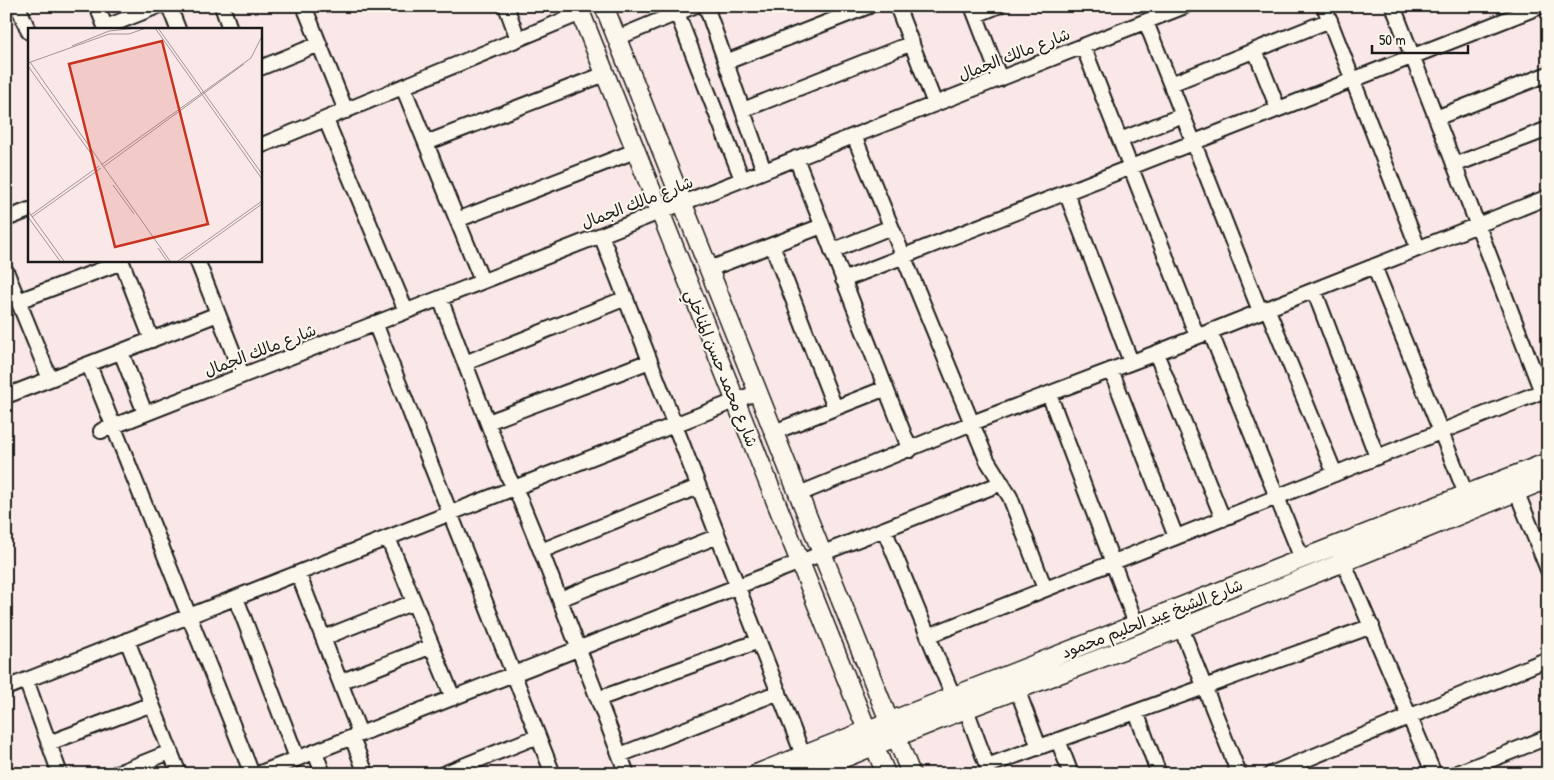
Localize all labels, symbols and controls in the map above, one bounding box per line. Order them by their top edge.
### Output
scale bar [1372,22,1468,54]
street label: شارع مالك الجمال [955,23,1073,86]
inset map [28,28,261,261]
text: 50 m [1379,29,1406,50]
street label: شارع مالك الجمال [578,171,696,234]
street label: شارع محمد حسن المناخلي [677,286,764,452]
street label: شارع مالك الجمال [201,319,319,382]
street label: شارع الشيخ عبد الحليم محمود [1058,573,1247,665]

